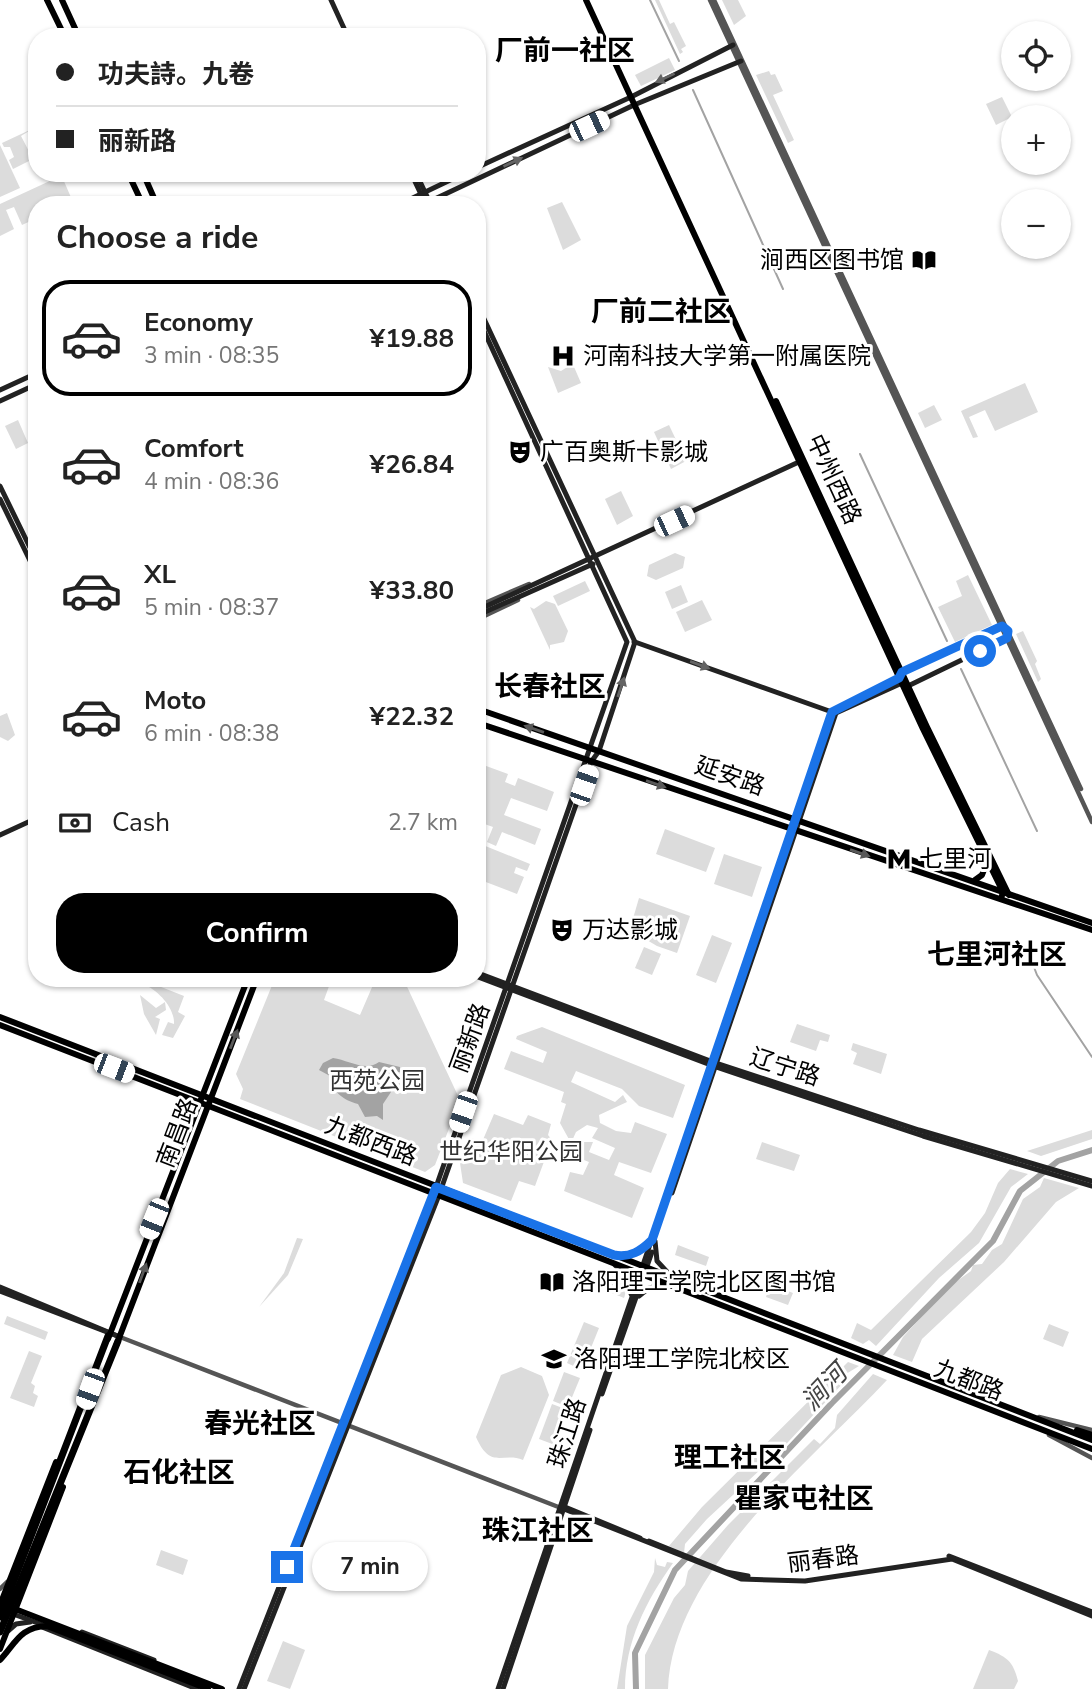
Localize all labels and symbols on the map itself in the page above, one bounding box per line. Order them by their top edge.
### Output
district label: 厂前一社区 [495,32,635,70]
one-way arrow [655,73,675,84]
car [566,108,613,144]
one-way arrow [503,156,524,167]
place label: 涧西区图书馆 [760,244,904,276]
library icon: 涧西区图书馆 [910,246,938,274]
district label: 厂前二社区 [591,293,731,331]
place label: 河南科技大学第一附属医院 [583,340,871,372]
hospital icon: 河南科技大学第一附属医院 [549,342,577,370]
street label: 中州西路 [799,429,869,529]
place label: 广百奥斯卡影城 [540,436,708,468]
theatre icon: 广百奥斯卡影城 [506,438,534,466]
car [651,503,698,539]
route start [964,635,996,667]
one-way arrow [689,659,710,670]
district label: 长春社区 [494,668,606,706]
one-way arrow [616,676,626,697]
one-way arrow [523,723,544,734]
street label: 延安路 [691,749,769,803]
car [568,762,601,808]
one-way arrow [646,779,667,790]
place label: 七里河 [919,843,991,875]
metro station icon: 七里河 [885,845,913,873]
one-way arrow [850,848,871,859]
place label: 万达影城 [582,914,678,946]
theatre icon: 万达影城 [548,916,576,944]
district label: 七里河社区 [927,936,1067,974]
street label: 丽新路 [443,999,497,1077]
one-way arrow [229,1028,240,1049]
street label: 辽宁路 [746,1041,824,1093]
car [91,1051,138,1085]
park label: 西苑公园 [329,1065,425,1097]
car [447,1089,480,1135]
street label: 南昌路 [149,1094,205,1172]
street label: 九都西路 [320,1109,422,1173]
park label: 世纪华阳公园 [439,1136,583,1168]
car [137,1196,172,1242]
one-way arrow [138,1262,149,1283]
place label: 洛阳理工学院北区图书馆 [572,1266,836,1298]
library icon: 洛阳理工学院北区图书馆 [538,1268,566,1296]
place label: 洛阳理工学院北校区 [574,1343,790,1375]
school or university icon: 洛阳理工学院北校区 [540,1345,568,1373]
street label: 九都路 [930,1352,1008,1408]
water label: 涧河 [794,1353,858,1418]
car [73,1366,108,1412]
street label: 珠江路 [541,1394,593,1472]
district label: 春光社区 [204,1405,316,1443]
district label: 理工社区 [674,1439,786,1477]
district label: 石化社区 [123,1454,235,1492]
district label: 瞿家屯社区 [734,1480,874,1518]
district label: 珠江社区 [482,1512,594,1550]
street label: 丽春路 [785,1539,861,1579]
callout: 7 min [312,1542,427,1592]
route end [271,1551,303,1583]

